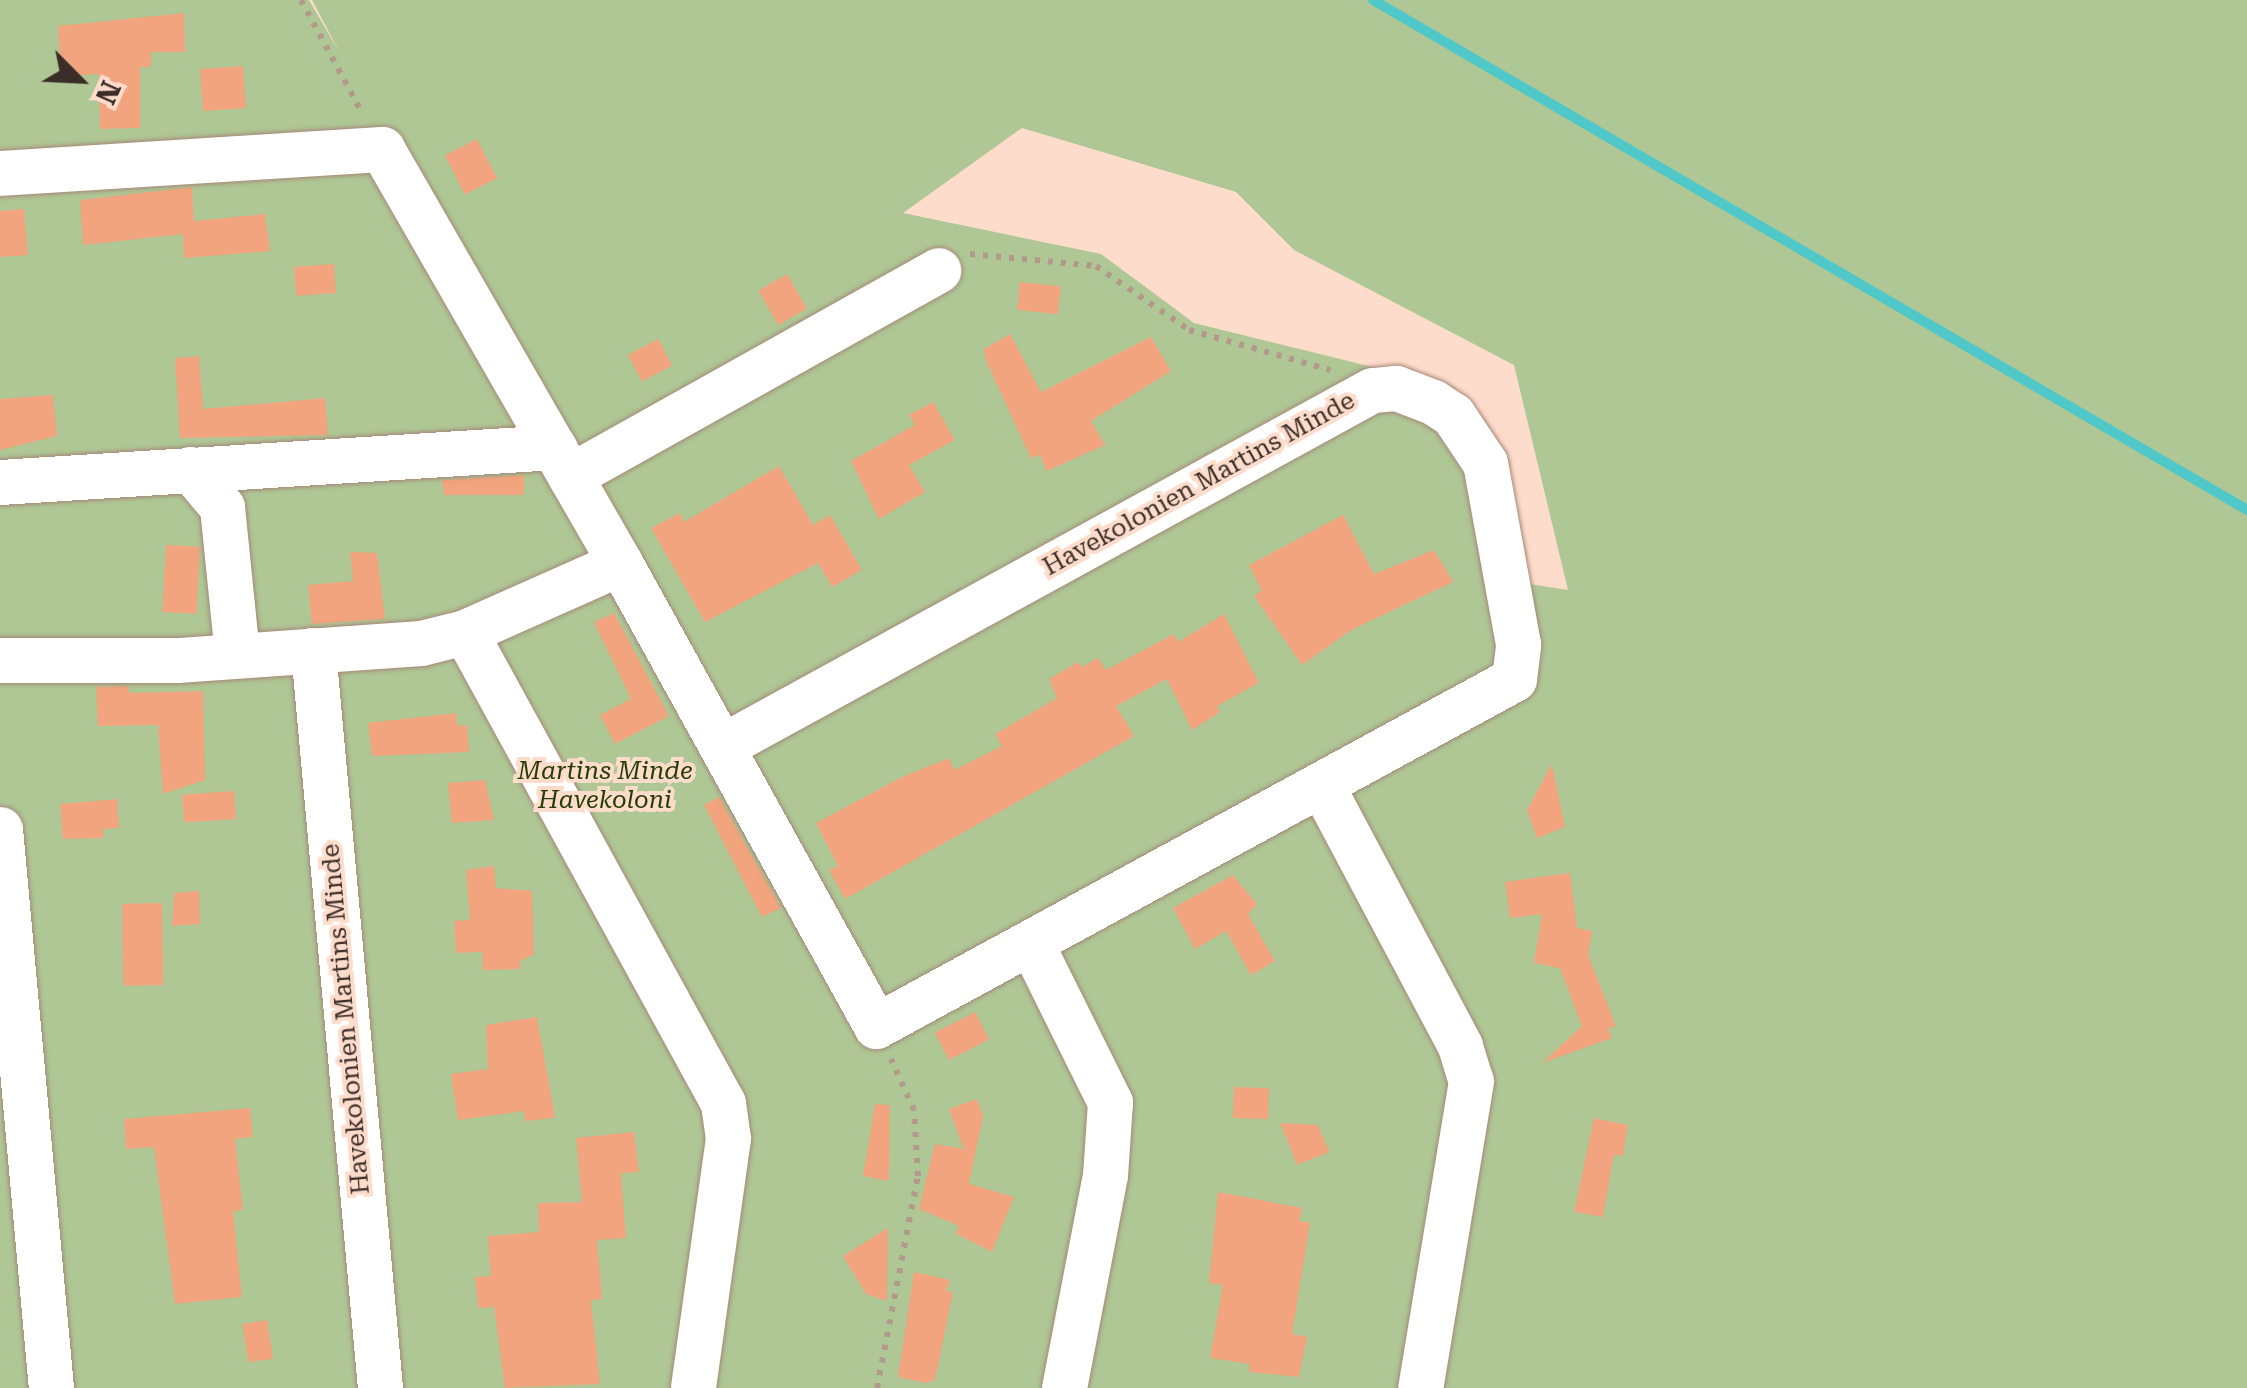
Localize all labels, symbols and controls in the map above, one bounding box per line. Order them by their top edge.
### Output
north arrow [30,30,130,130]
text: N [88,76,127,109]
street label: Havekolonien Martins Minde [1038,386,1360,582]
park label: Martins Minde Havekoloni [517,757,693,816]
street label: Havekolonien Martins Minde [316,842,376,1196]

